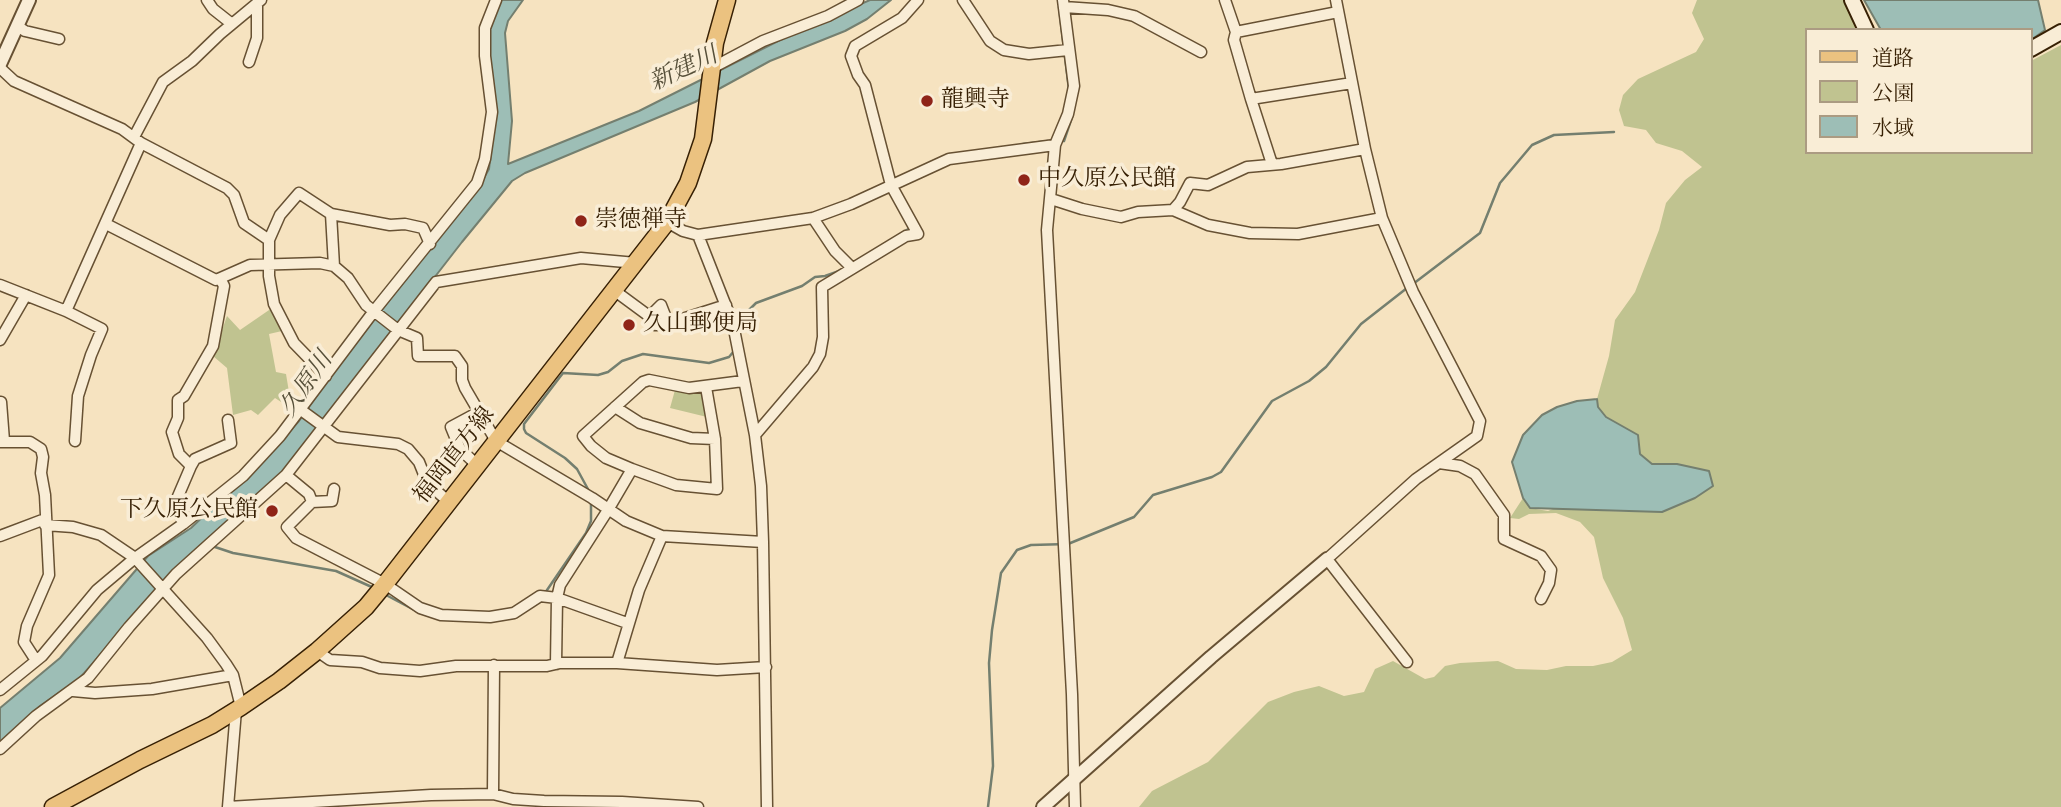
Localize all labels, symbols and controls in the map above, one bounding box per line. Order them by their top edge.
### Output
legend [1806,28,2033,154]
water label: 新建川 [645,42,723,98]
text: 道路 [1872,44,1914,73]
text: 公園 [1872,79,1914,108]
place label: 龍興寺 [941,87,1010,115]
marker: 龍興寺 [919,93,935,109]
text: 水域 [1872,114,1914,143]
place label: 中久原公民館 [1038,166,1176,194]
marker: 中久原公民館 [1016,172,1032,188]
place label: 崇徳禅寺 [595,207,687,235]
marker: 崇徳禅寺 [573,213,589,229]
place label: 久山郵便局 [643,311,758,339]
marker: 久山郵便局 [621,317,637,333]
water label: 久原川 [275,347,339,423]
street label: 福岡直方線 [409,402,501,510]
place label: 下久原公民館 [120,497,258,525]
marker: 下久原公民館 [264,503,280,519]

